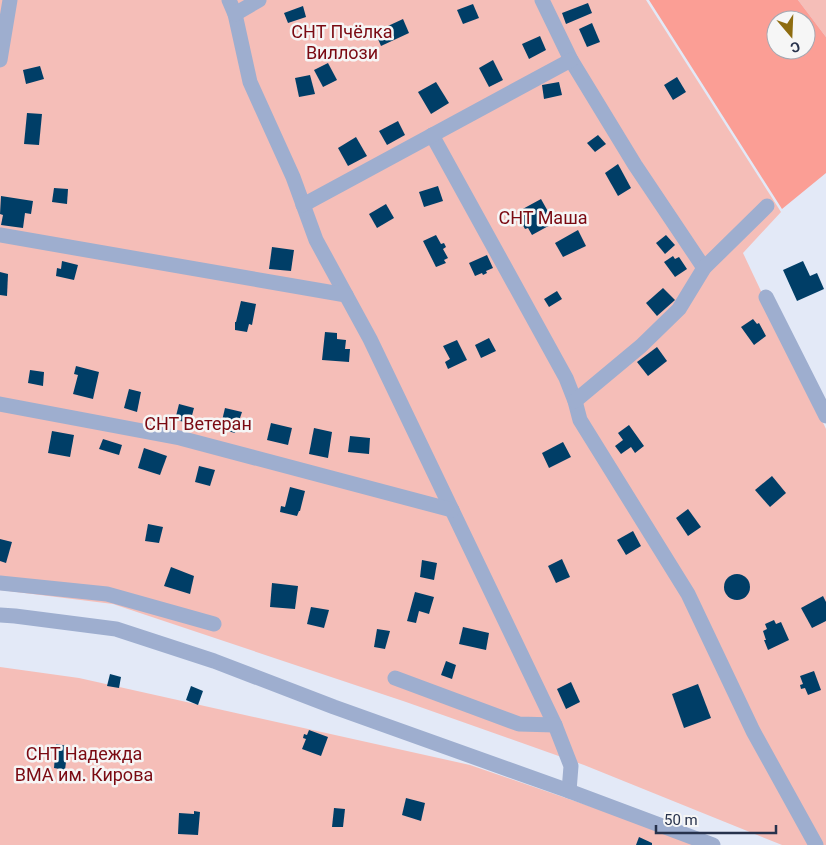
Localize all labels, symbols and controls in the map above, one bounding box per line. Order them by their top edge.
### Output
north arrow [766,10,816,60]
park label: СНТ Пчёлка Виллози [291,21,393,63]
text: С [788,38,802,56]
park label: СНТ Маша [498,207,588,228]
park label: СНТ Ветеран [144,413,252,434]
park label: СНТ Надежда ВМА им. Кирова [15,743,153,785]
scale bar [656,802,776,834]
text: 50 m [664,811,698,829]

